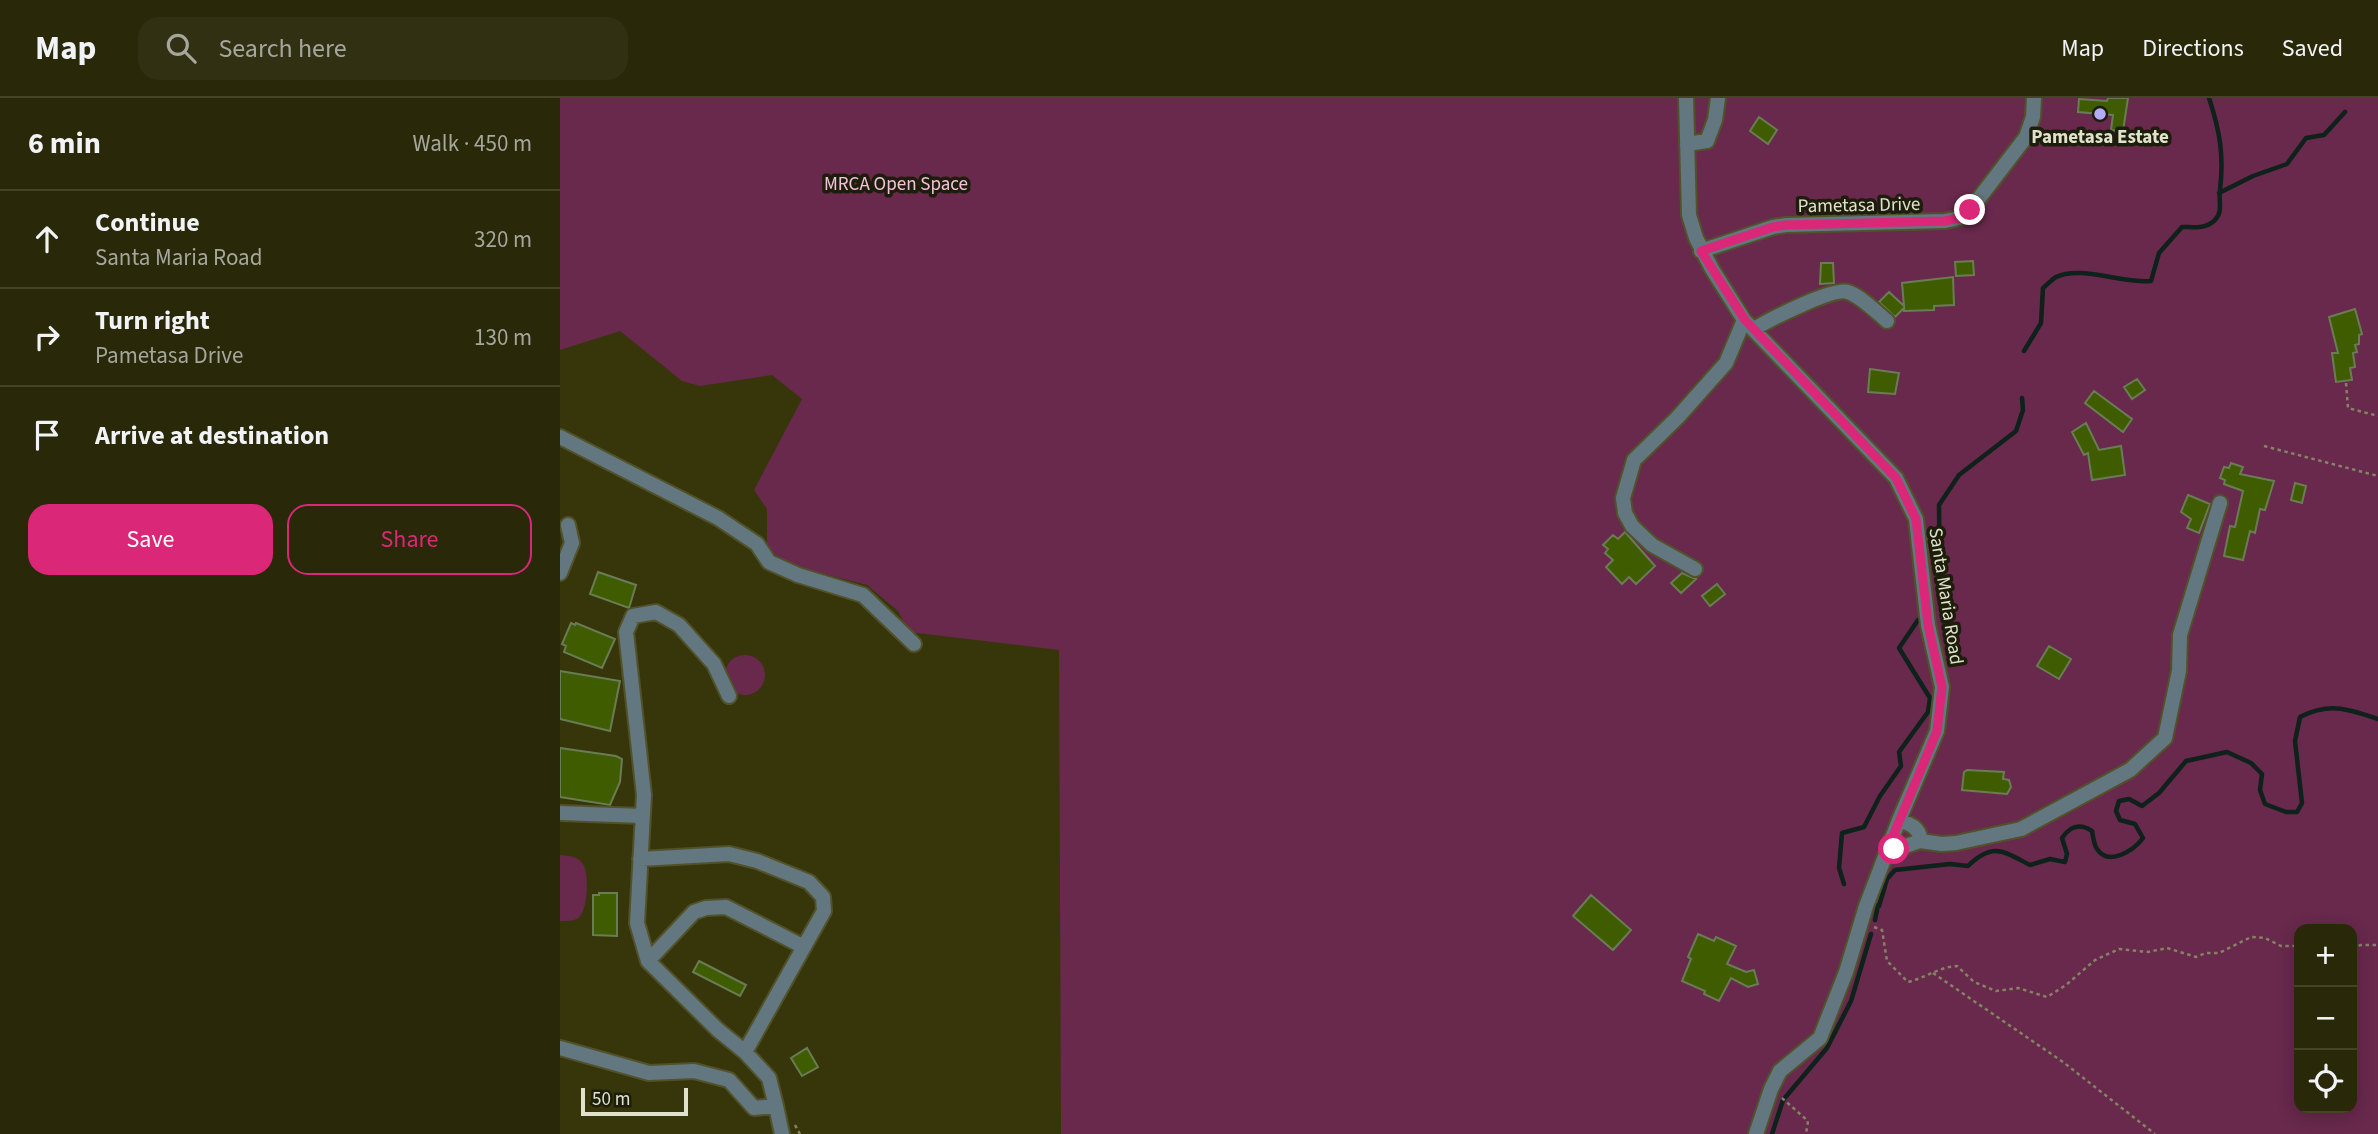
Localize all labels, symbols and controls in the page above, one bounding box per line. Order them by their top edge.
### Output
search box [138,17,628,80]
text: Map [35,25,96,72]
icon: search [162,29,200,67]
text: Search here [218,30,347,67]
text: Map [2061,31,2104,66]
text: Directions [2142,31,2244,66]
text: Saved [2282,31,2343,66]
marker: Pametasa Estate [2092,106,2108,122]
text: 6 min [28,122,101,165]
place label: Pametasa Estate [2031,124,2169,151]
text: Walk · 450 m [413,127,532,160]
park label: MRCA Open Space [824,171,968,198]
street label: Pametasa Drive [1797,191,1921,220]
route end [1954,194,1985,225]
text: Continue [95,204,200,241]
icon: ahead [28,220,66,258]
text: 320 m [474,223,532,256]
text: Santa Maria Road [95,241,262,274]
text: Turn right [95,302,210,339]
icon: right [28,318,66,356]
text: 130 m [474,321,532,354]
text: Pametasa Drive [95,339,243,372]
icon: arrive [28,416,66,454]
text: Arrive at destination [95,417,329,454]
button: Save [28,504,273,575]
button: Share [287,504,532,575]
street label: Santa Maria Road [1921,526,1970,667]
route start [1878,833,1909,864]
map controls [2294,924,2357,1113]
button: + [2294,924,2357,987]
button: − [2294,987,2357,1050]
button: locate [2294,1050,2357,1113]
scale bar [581,1085,688,1117]
text: 50 m [592,1086,630,1113]

